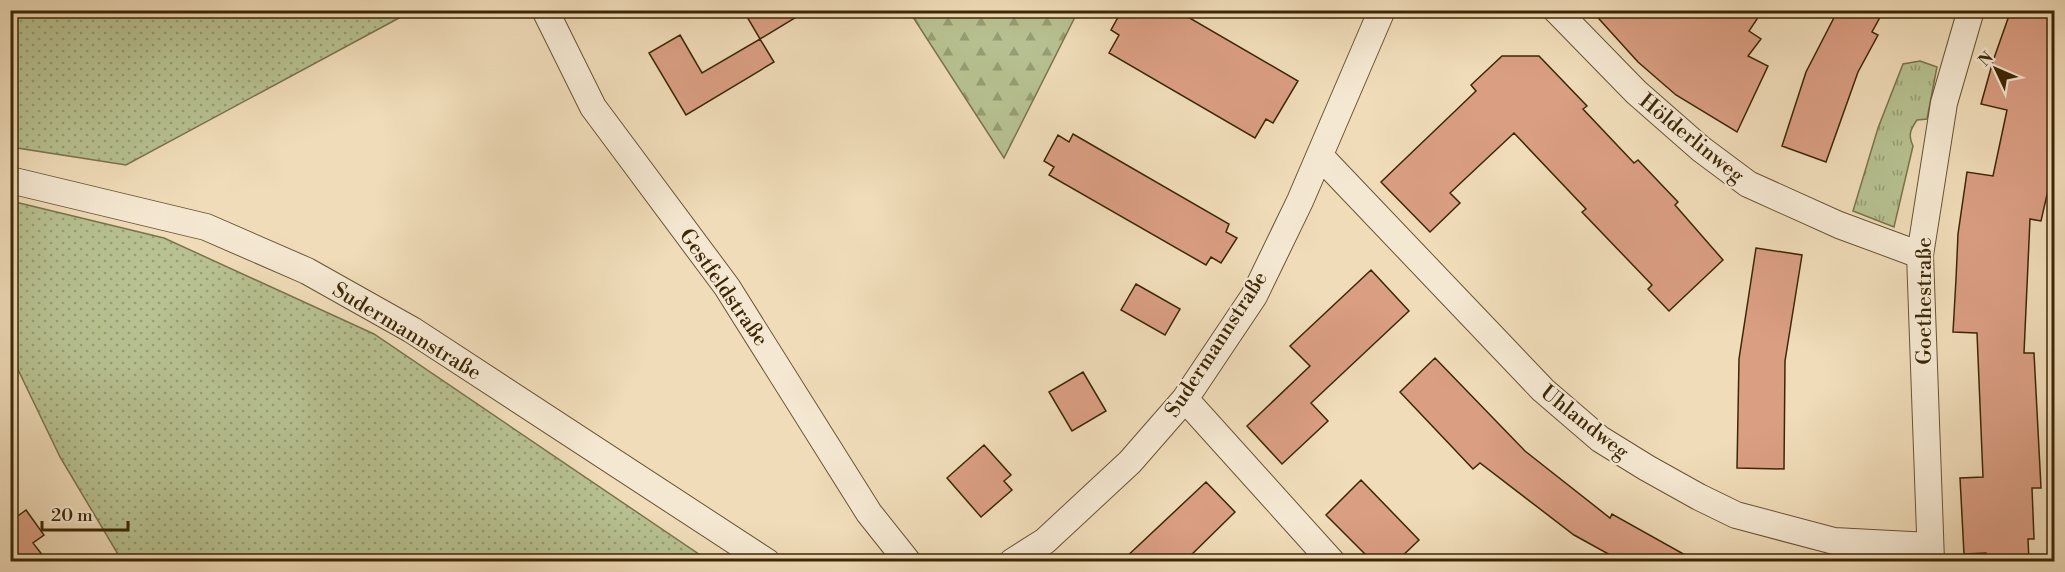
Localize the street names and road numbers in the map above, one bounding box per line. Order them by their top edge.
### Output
street label: Hölderlinweg [1634,89,1749,189]
street label: Gestfeldstraße [673,224,773,351]
street label: Goethestraße [1912,237,1938,365]
street label: Sudermannstraße [1160,267,1274,422]
street label: Sudermannstraße [327,277,486,386]
street label: Uhlandweg [1535,380,1634,466]

